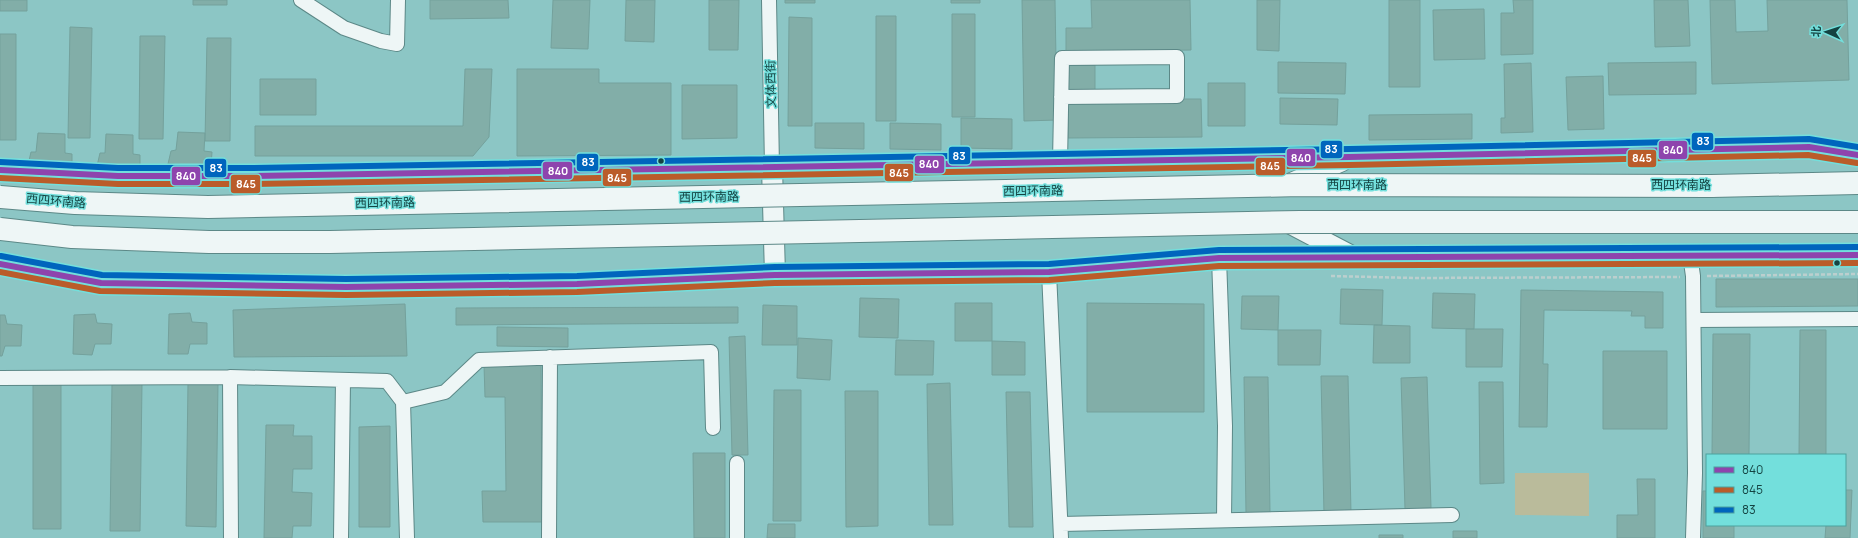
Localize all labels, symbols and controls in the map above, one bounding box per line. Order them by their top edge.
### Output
north arrow [1806,12,1846,52]
text: 北 [1808,26,1823,37]
street label: 文体西街 [762,60,779,108]
line badge: 83 [1691,132,1714,151]
text: 83 [1696,133,1710,148]
line badge: 83 [1320,140,1343,159]
line badge: 840 [1658,140,1688,160]
text: 83 [1324,141,1338,156]
text: 840 [1663,142,1683,157]
line badge: 83 [948,146,971,165]
text: 83 [952,148,966,163]
line badge: 840 [1286,148,1316,167]
line badge: 845 [1627,149,1657,168]
text: 840 [1291,150,1311,165]
text: 845 [1632,150,1652,165]
line badge: 83 [576,153,599,172]
text: 83 [581,154,595,169]
line badge: 840 [914,155,945,174]
unlabelled marker [656,156,666,166]
text: 840 [919,156,939,171]
line badge: 845 [1255,157,1286,176]
line badge: 83 [204,158,227,178]
text: 845 [1260,158,1280,173]
text: 83 [209,160,223,175]
line badge: 840 [542,161,573,180]
text: 840 [548,163,568,178]
line badge: 845 [884,163,914,182]
text: 845 [889,165,909,180]
line badge: 840 [171,166,201,186]
text: 840 [176,168,196,183]
line badge: 845 [602,168,632,187]
text: 845 [607,170,627,185]
line badge: 845 [230,174,261,194]
text: 845 [236,176,256,191]
street label: 西四环南路 [1327,176,1387,193]
street label: 西四环南路 [1651,176,1711,193]
street label: 西四环南路 [1003,181,1063,200]
street label: 西四环南路 [679,187,739,206]
street label: 西四环南路 [25,189,87,212]
street label: 西四环南路 [355,193,415,212]
unlabelled marker [1832,258,1842,268]
legend [1706,454,1846,526]
text: 840 [1742,461,1763,478]
text: 845 [1742,481,1763,498]
text: 83 [1742,501,1756,518]

